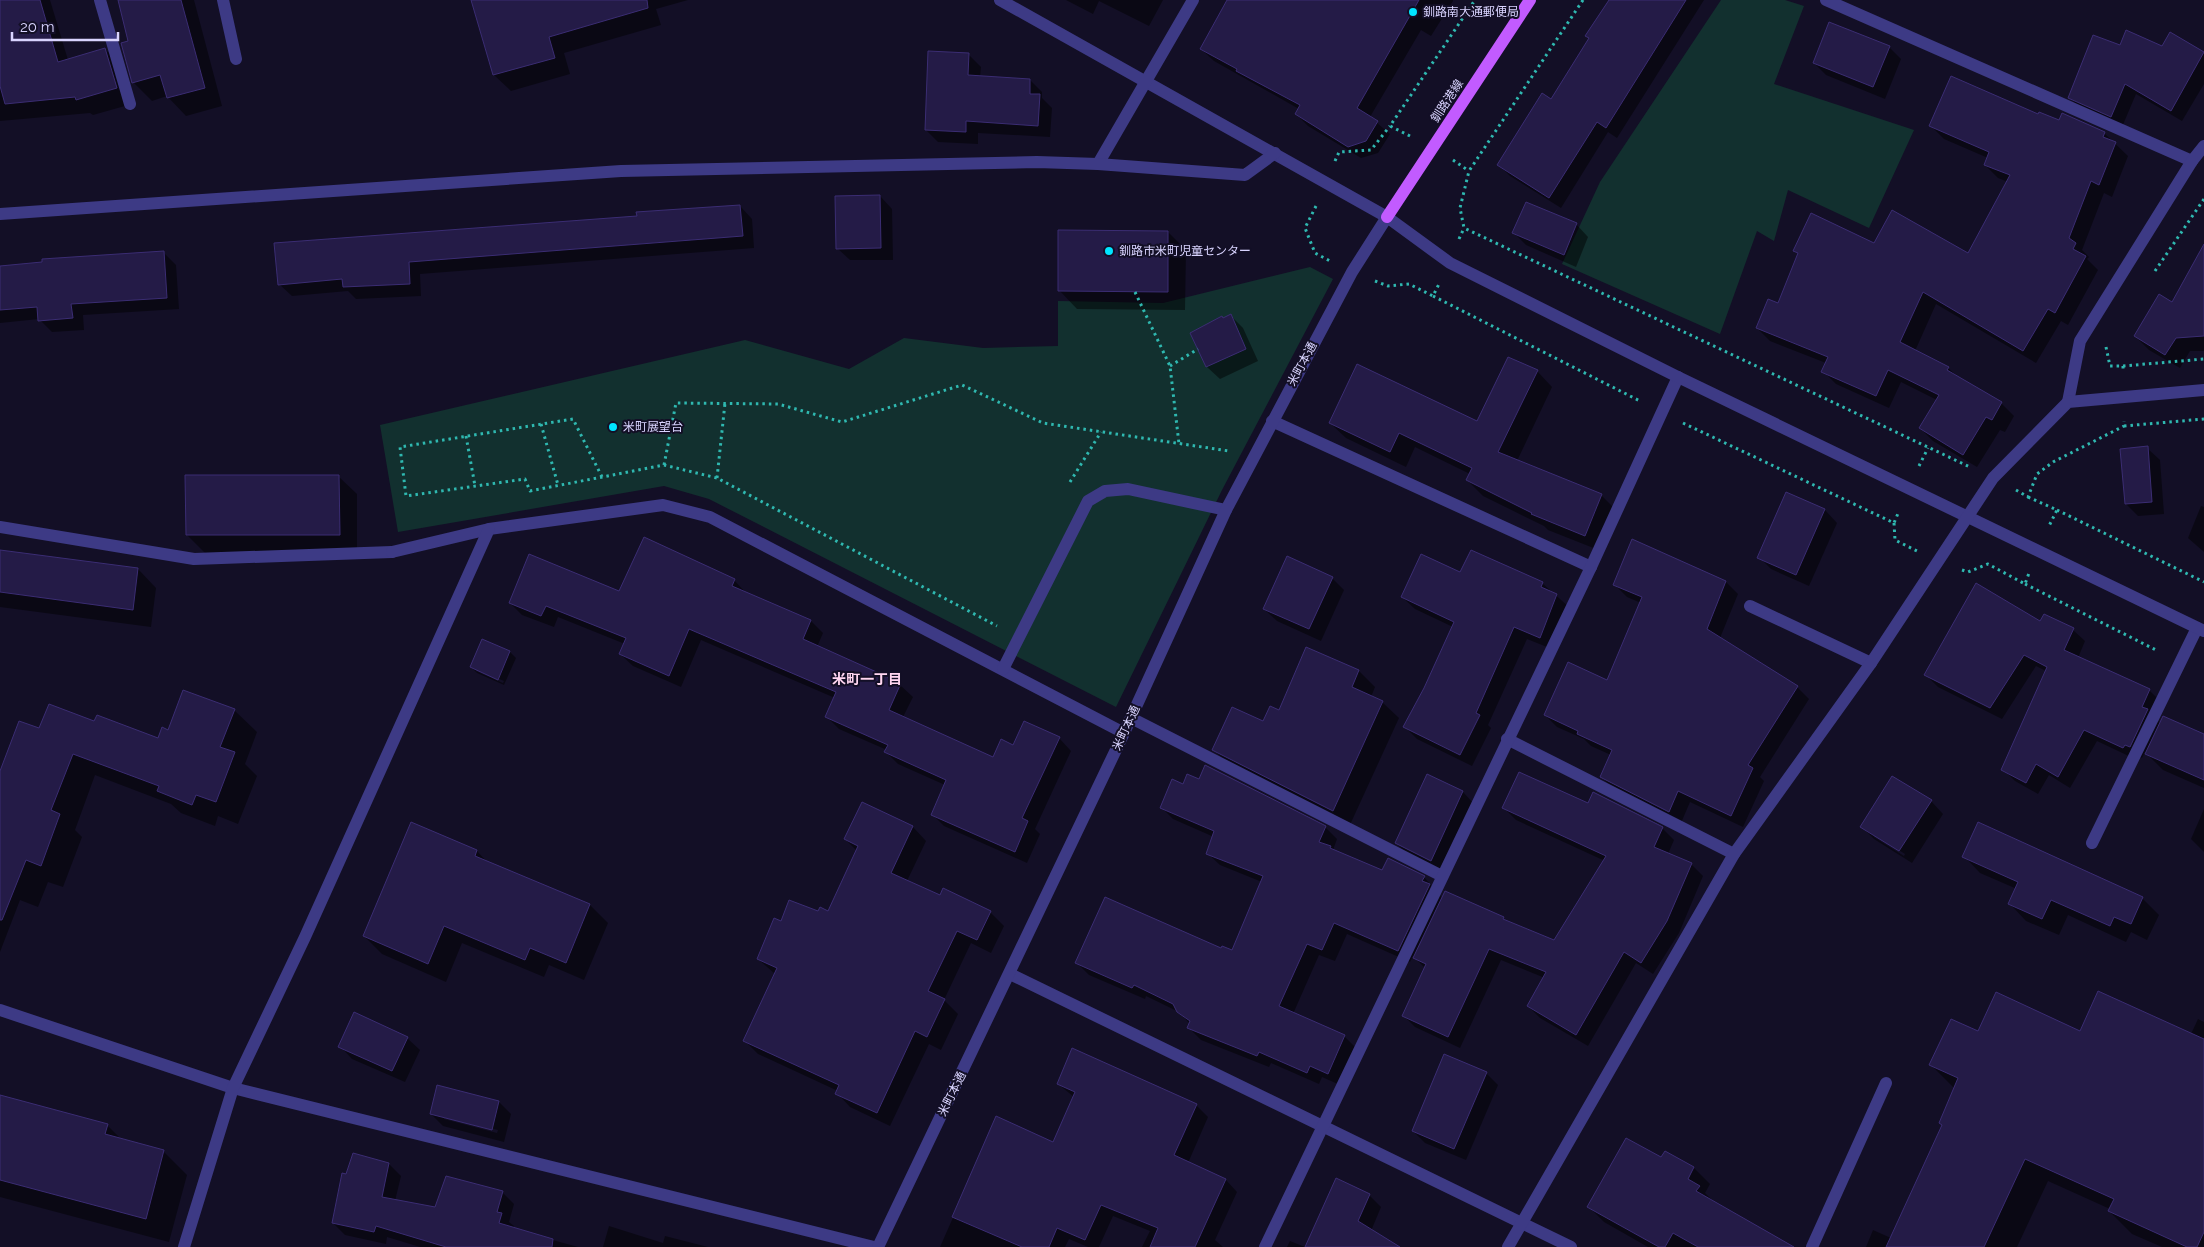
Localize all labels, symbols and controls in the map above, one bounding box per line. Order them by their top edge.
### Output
place label: 釧路南大通郵便局 [1423,5,1519,19]
marker: 釧路南大通郵便局 [1407,6,1419,18]
scale bar [12,10,119,42]
text: 20 m [20,18,55,36]
street label: 釧路港線 [1428,77,1466,125]
place label: 釧路市米町児童センター [1119,244,1251,258]
marker: 釧路市米町児童センター [1103,245,1115,257]
street label: 米町本通 [1285,340,1319,388]
place label: 米町展望台 [623,420,683,434]
marker: 米町展望台 [607,421,619,433]
district label: 米町一丁目 [832,671,902,687]
street label: 米町本通 [1110,703,1142,753]
street label: 米町本通 [935,1069,969,1119]

